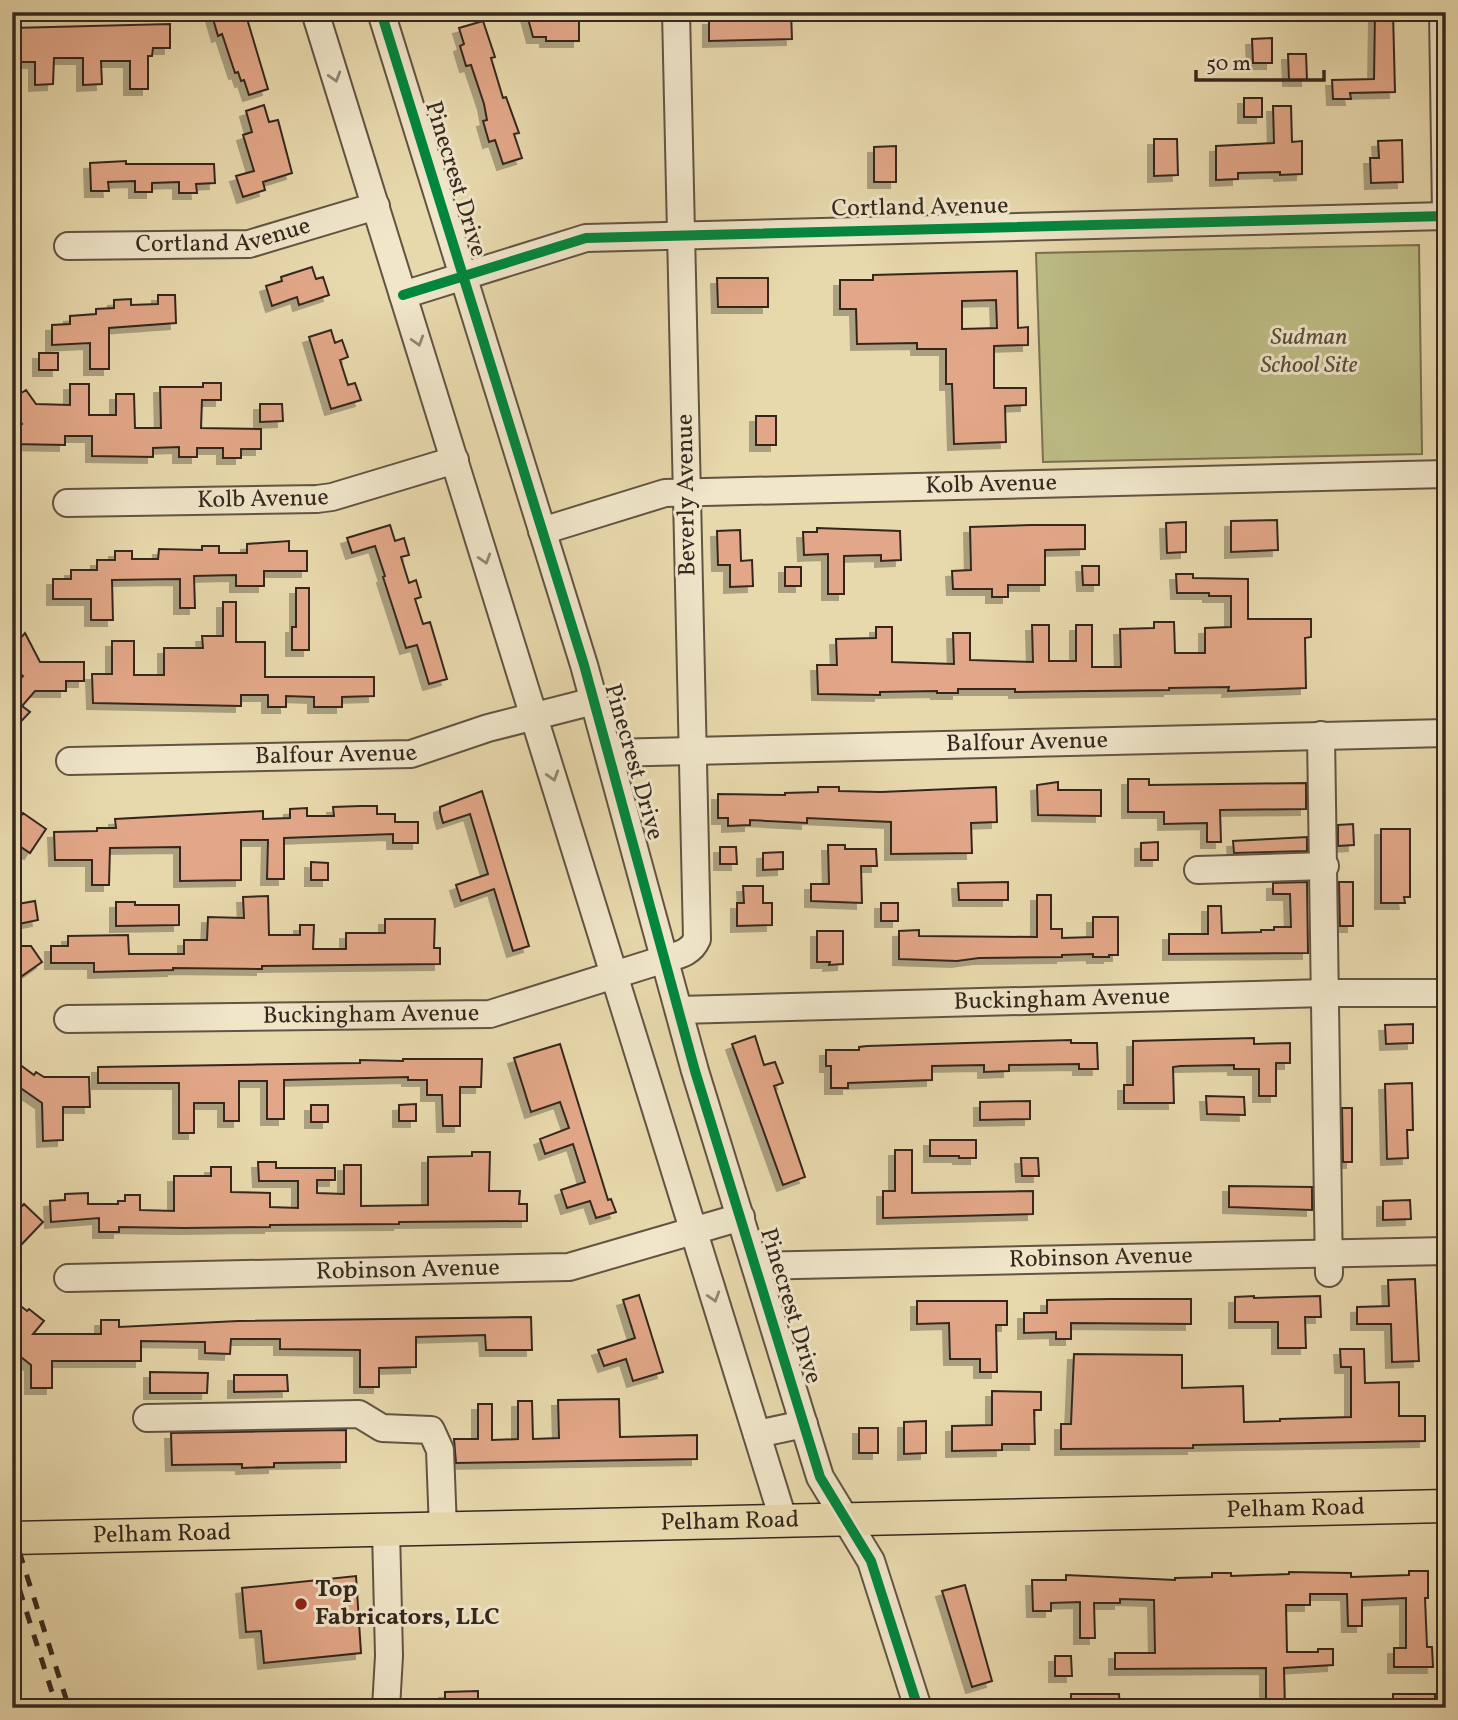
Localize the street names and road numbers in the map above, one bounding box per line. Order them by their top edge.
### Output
street label: Pinecrest Drive [415,97,495,261]
street label: Cortland Avenue [831,189,1009,227]
street label: Cortland Avenue [135,209,315,262]
street label: Beverly Avenue [669,413,705,577]
street label: Kolb Avenue [925,466,1057,504]
street label: Kolb Avenue [197,481,331,518]
street label: Pinecrest Drive [594,680,672,844]
street label: Balfour Avenue [945,724,1108,762]
street label: Balfour Avenue [255,736,422,774]
street label: Buckingham Avenue [953,980,1171,1020]
street label: Buckingham Avenue [263,997,479,1034]
street label: Pinecrest Drive [750,1224,830,1388]
street label: Robinson Avenue [1009,1240,1193,1277]
street label: Robinson Avenue [316,1252,500,1290]
street label: Pelham Road [1226,1491,1365,1528]
street label: Pelham Road [660,1503,799,1541]
street label: Pelham Road [92,1516,232,1553]

